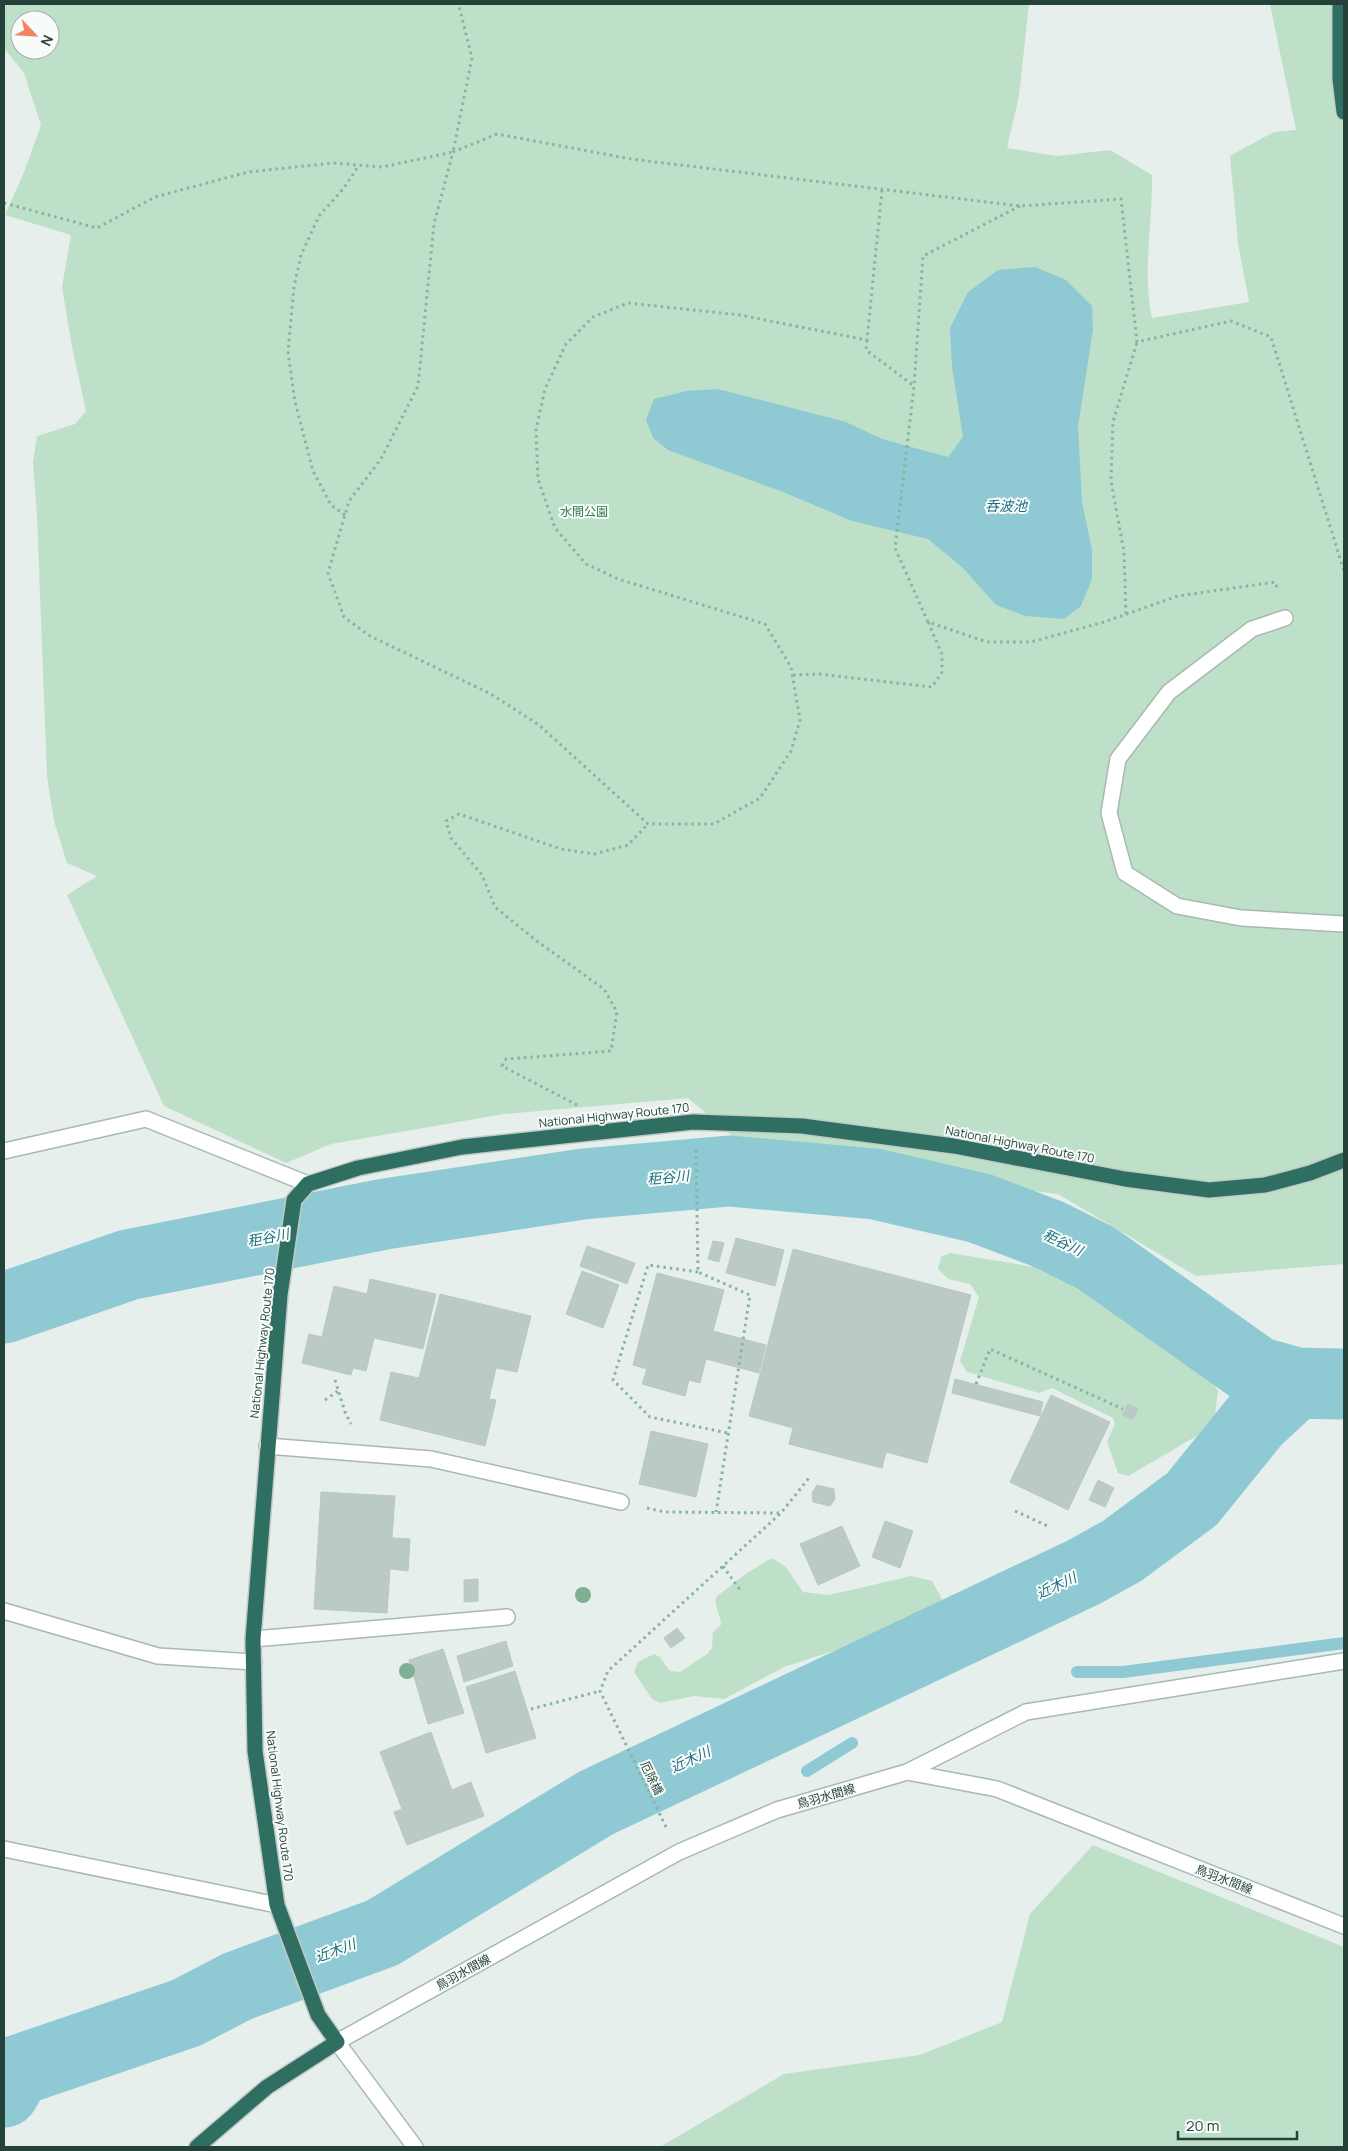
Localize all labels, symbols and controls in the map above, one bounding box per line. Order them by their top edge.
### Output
north arrow [10,10,60,60]
text: N [36,32,58,49]
water label: 呑波池 [985,496,1029,515]
park label: 水間公園 [560,503,608,520]
street label: National Highway Route 170 [538,1099,690,1131]
street label: National Highway Route 170 [944,1121,1096,1167]
water label: 秬谷川 [646,1166,692,1188]
water label: 秬谷川 [246,1223,292,1250]
water label: 秬谷川 [1040,1225,1088,1260]
street label: National Highway Route 170 [246,1267,278,1419]
water label: 近木川 [1033,1567,1081,1602]
street label: National Highway Route 170 [262,1730,298,1882]
water label: 近木川 [667,1741,715,1776]
street label: 厄除橋 [636,1758,668,1798]
street label: 鳥羽水間線 [795,1780,857,1812]
street label: 鳥羽水間線 [1193,1860,1255,1898]
water label: 近木川 [312,1933,360,1966]
street label: 鳥羽水間線 [433,1950,493,1994]
scale bar [1178,2108,1297,2140]
text: 20 m [1186,2115,1219,2136]

